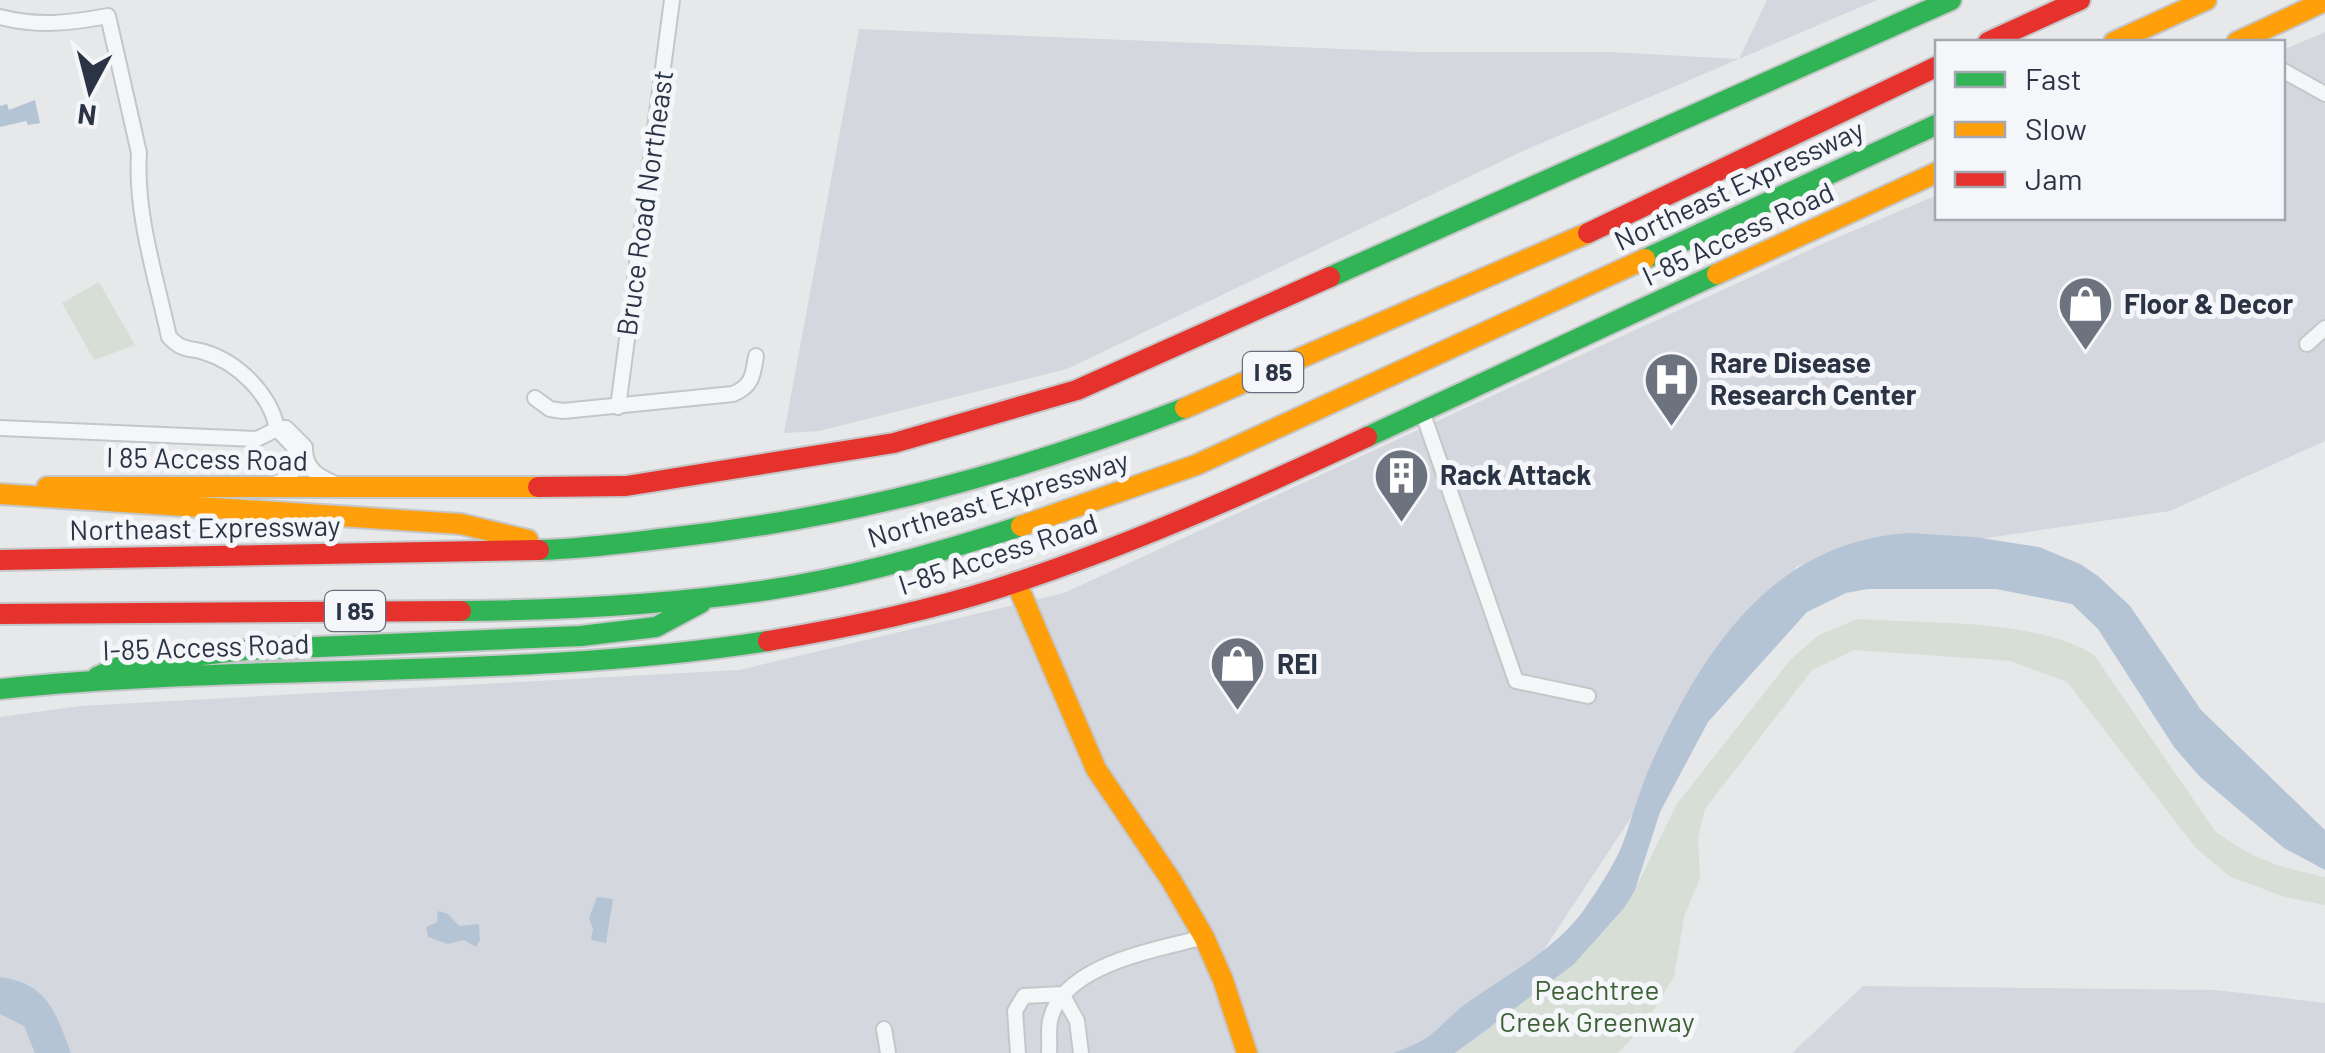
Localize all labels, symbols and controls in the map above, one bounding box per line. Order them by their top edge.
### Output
north arrow [40,40,140,140]
legend [1935,40,2285,220]
text: Fast [2025,60,2082,96]
street label: Bruce Road Northeast [609,68,679,338]
text: N [76,98,98,134]
text: Slow [2025,110,2087,146]
street label: Northeast Expressway [1608,111,1869,257]
text: Jam [2025,160,2082,196]
street label: I-85 Access Road [1637,174,1839,292]
shop icon: Floor & Decor [2055,274,2115,353]
place label: Floor & Decor [2124,286,2293,320]
place label: Rare Disease Research Center [1710,345,1917,411]
hospital icon: Rare Disease Research Center [1641,349,1701,428]
road number: I 85 [1243,352,1303,392]
street label: I 85 Access Road [106,439,308,477]
street label: Northeast Expressway [863,442,1132,554]
building icon: Rack Attack [1371,445,1431,524]
place label: Rack Attack [1440,457,1592,491]
street label: I-85 Access Road [894,505,1101,601]
street label: Northeast Expressway [69,508,341,546]
road number: I 85 [325,591,385,631]
street label: I-85 Access Road [102,625,310,667]
shop icon: REI [1208,634,1268,713]
place label: REI [1277,646,1318,680]
park label: Peachtree Creek Greenway [1499,972,1695,1038]

